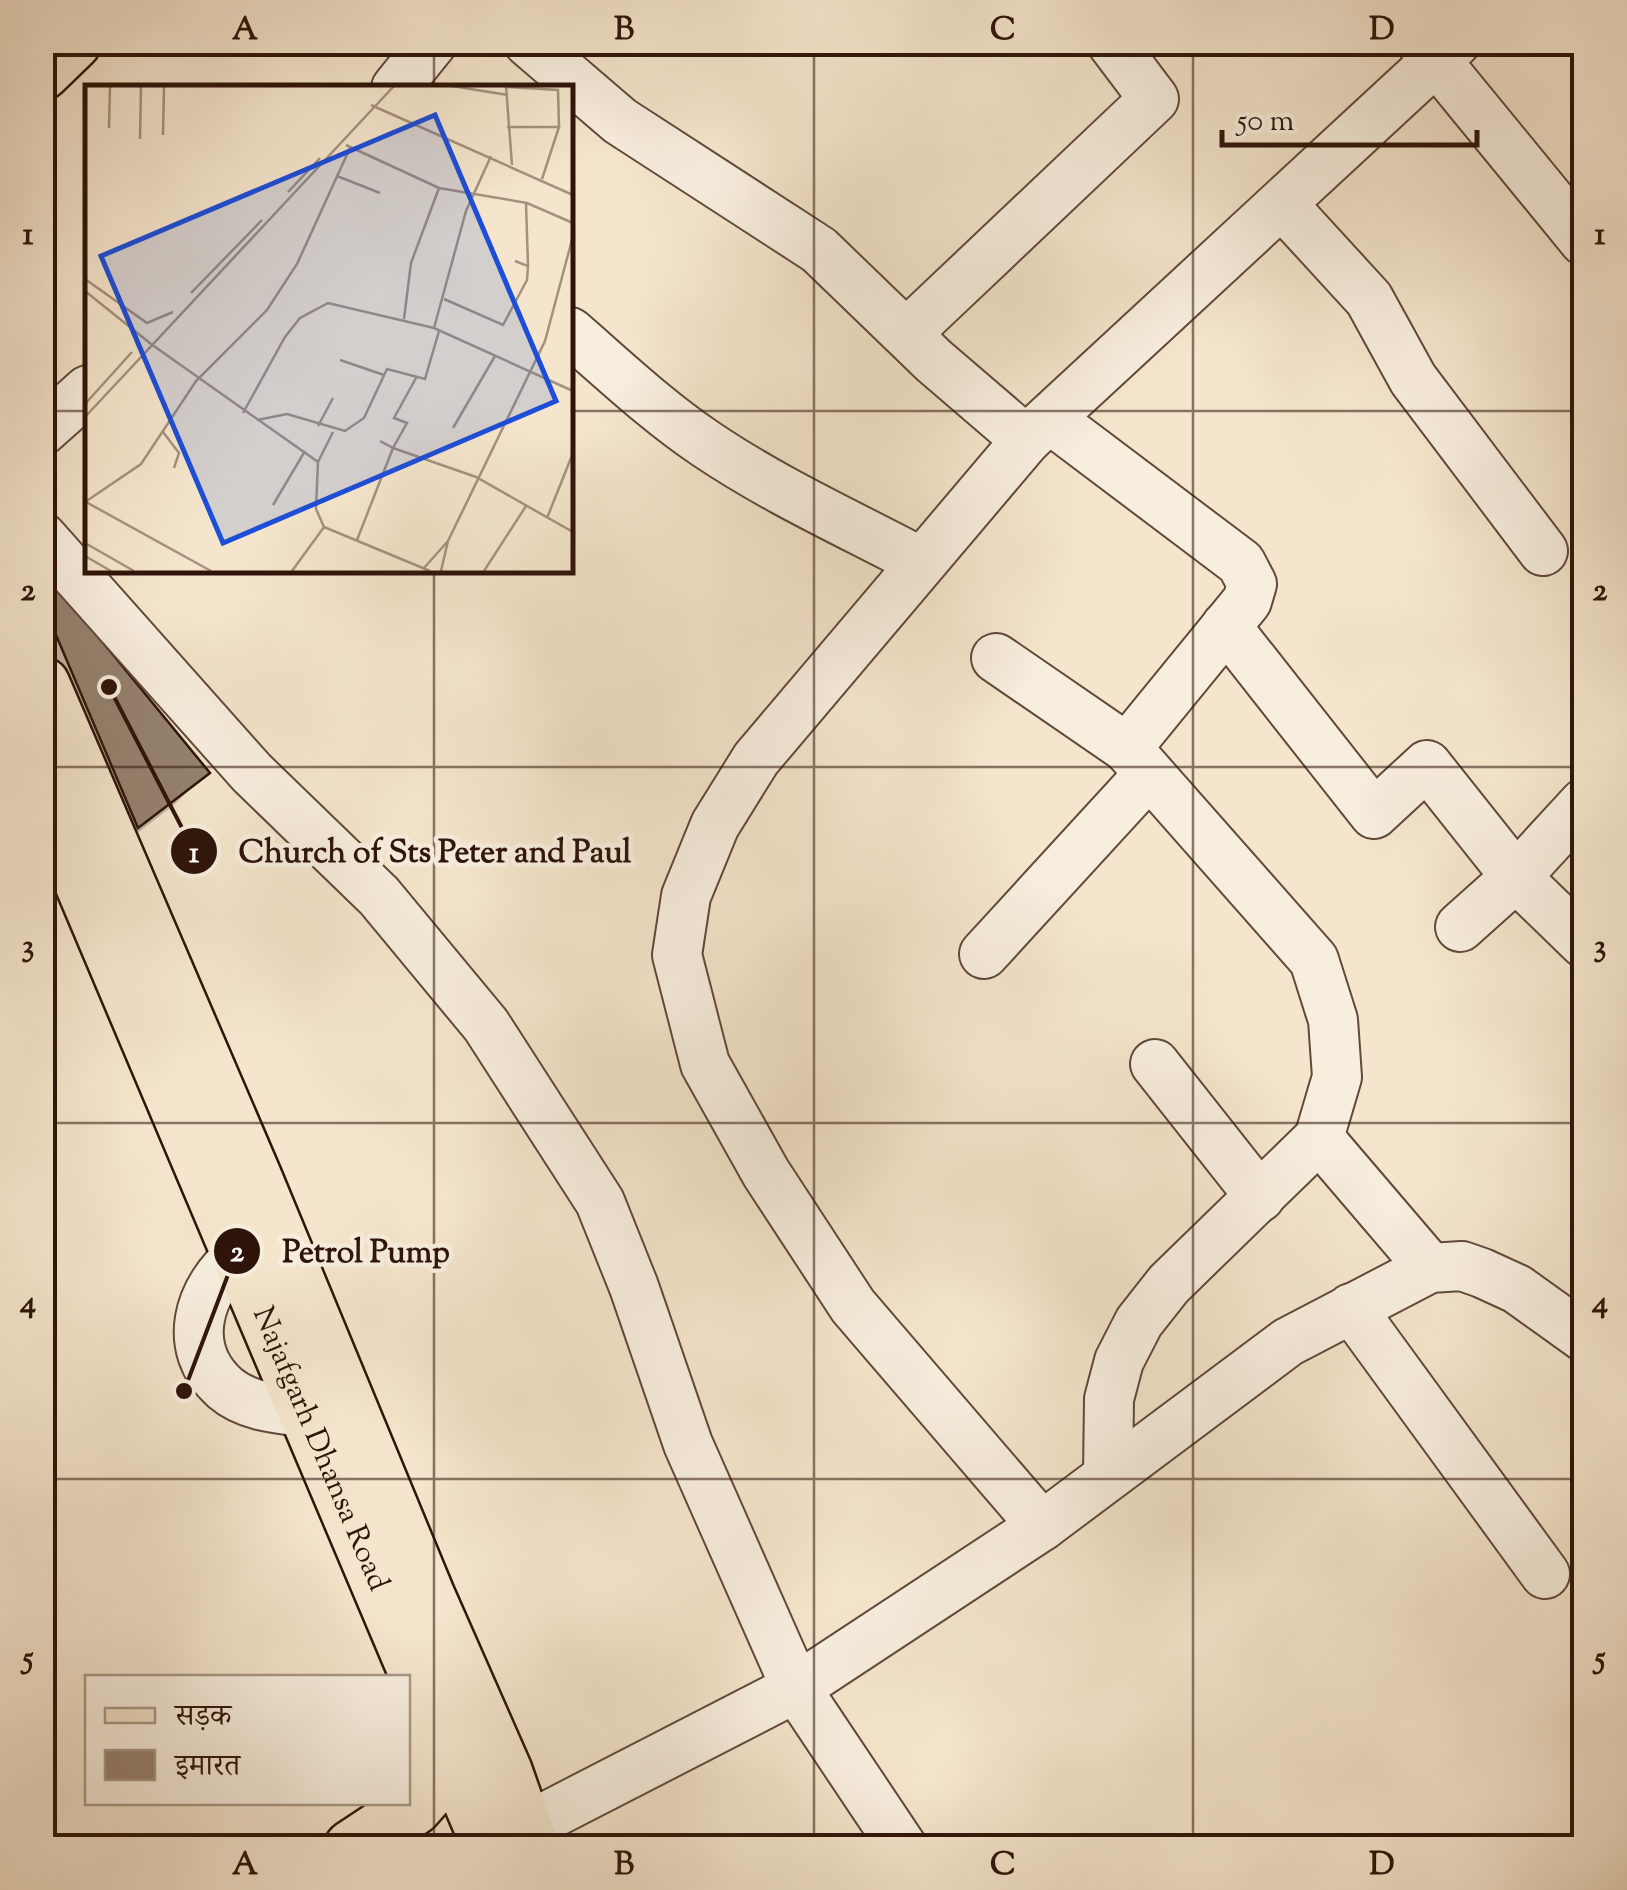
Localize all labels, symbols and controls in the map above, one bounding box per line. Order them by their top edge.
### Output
text: A [232,8,258,54]
text: B [614,8,634,54]
text: C [990,8,1016,54]
text: D [1369,8,1395,54]
inset map [85,85,572,572]
scale bar [1222,85,1477,147]
text: 50 m [1235,101,1295,144]
text: 1 [23,213,34,259]
text: 1 [1595,213,1606,259]
text: 2 [21,569,36,615]
text: 2 [1593,569,1608,615]
callout: Church of Sts Peter and Paul [169,820,652,882]
text: Church of Sts Peter and Paul [239,831,632,877]
text: 1 [189,833,200,876]
text: 3 [22,925,34,971]
text: 3 [1594,925,1606,971]
callout: Petrol Pump [212,1220,469,1282]
text: Petrol Pump [282,1231,450,1277]
text: 2 [230,1232,244,1275]
text: 4 [19,1281,36,1327]
text: 4 [1591,1281,1608,1327]
street label: Najafgarh Dhansa Road [240,1300,399,1598]
text: 5 [20,1637,34,1683]
text: 5 [1592,1637,1606,1683]
legend [85,1675,410,1805]
text: सड़क [173,1696,233,1739]
text: इमारत [173,1746,242,1789]
text: A [232,1843,258,1889]
text: B [614,1843,634,1889]
text: C [990,1843,1016,1889]
text: D [1369,1843,1395,1889]

